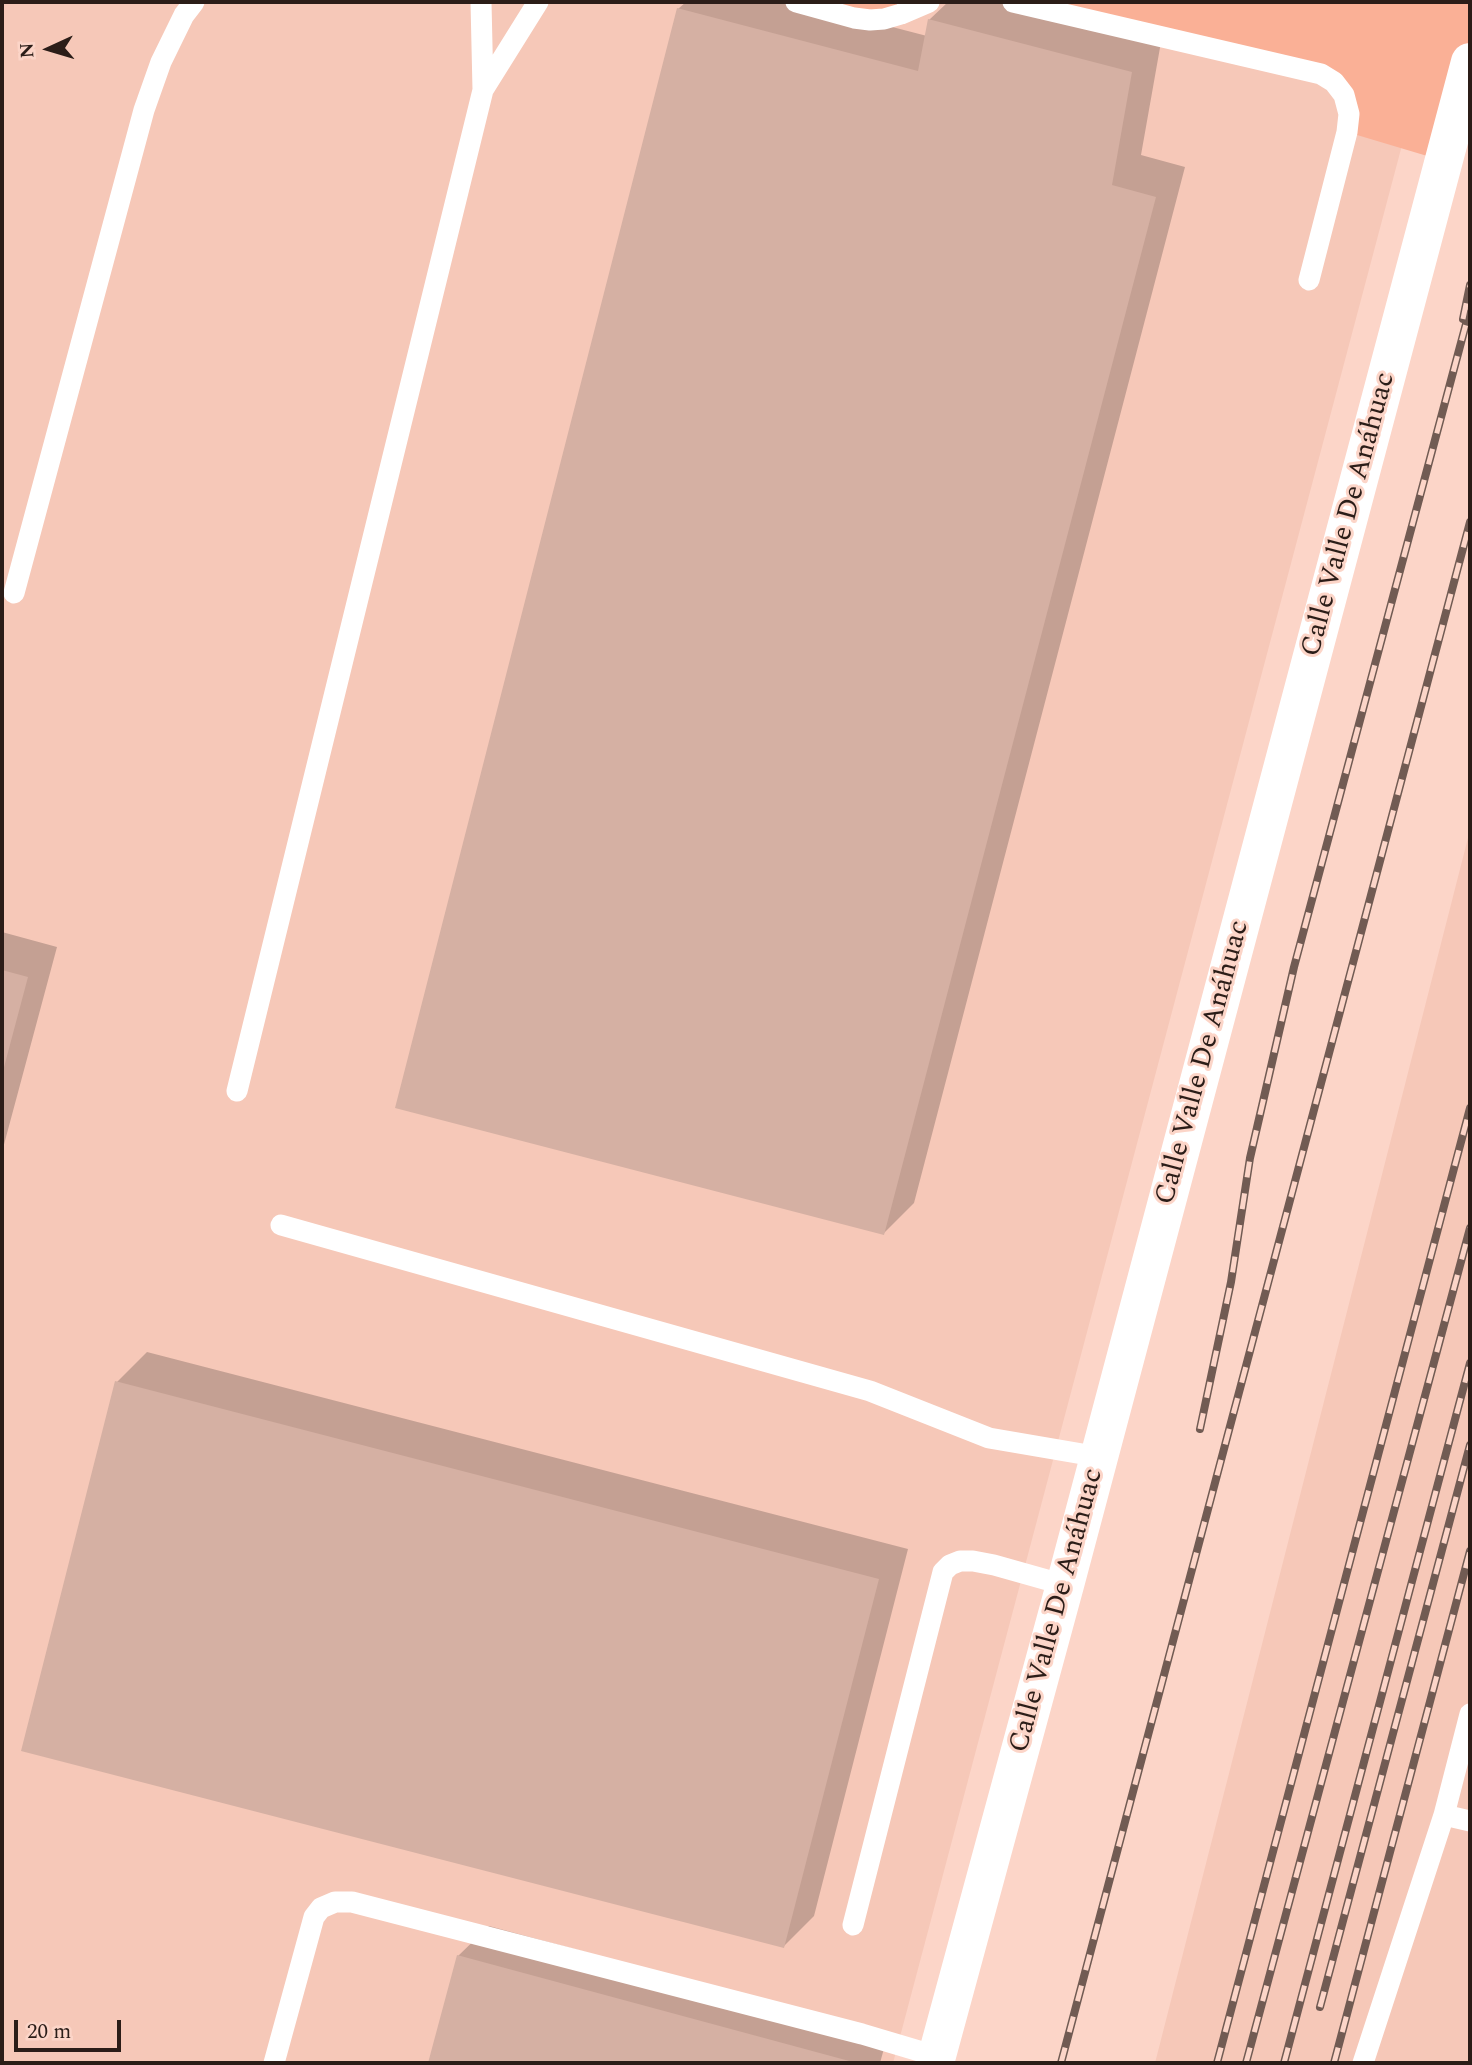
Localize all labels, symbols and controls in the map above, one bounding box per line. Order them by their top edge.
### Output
north arrow [14,14,84,84]
text: N [13,42,43,59]
street label: Calle Valle De Anáhuac [1296,369,1404,661]
street label: Calle Valle De Anáhuac [1150,917,1258,1209]
street label: Calle Valle De Anáhuac [1004,1465,1112,1757]
scale bar [18,2006,124,2050]
text: 20 m [27,2016,71,2048]

